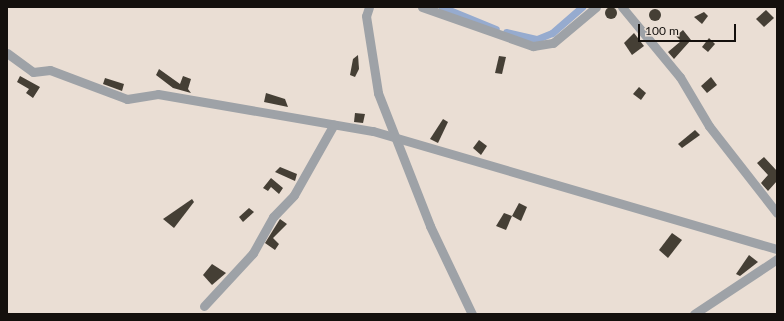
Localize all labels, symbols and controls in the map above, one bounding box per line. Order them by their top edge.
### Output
scale bar [640,16,738,42]
text: 100 m [645,23,679,38]

